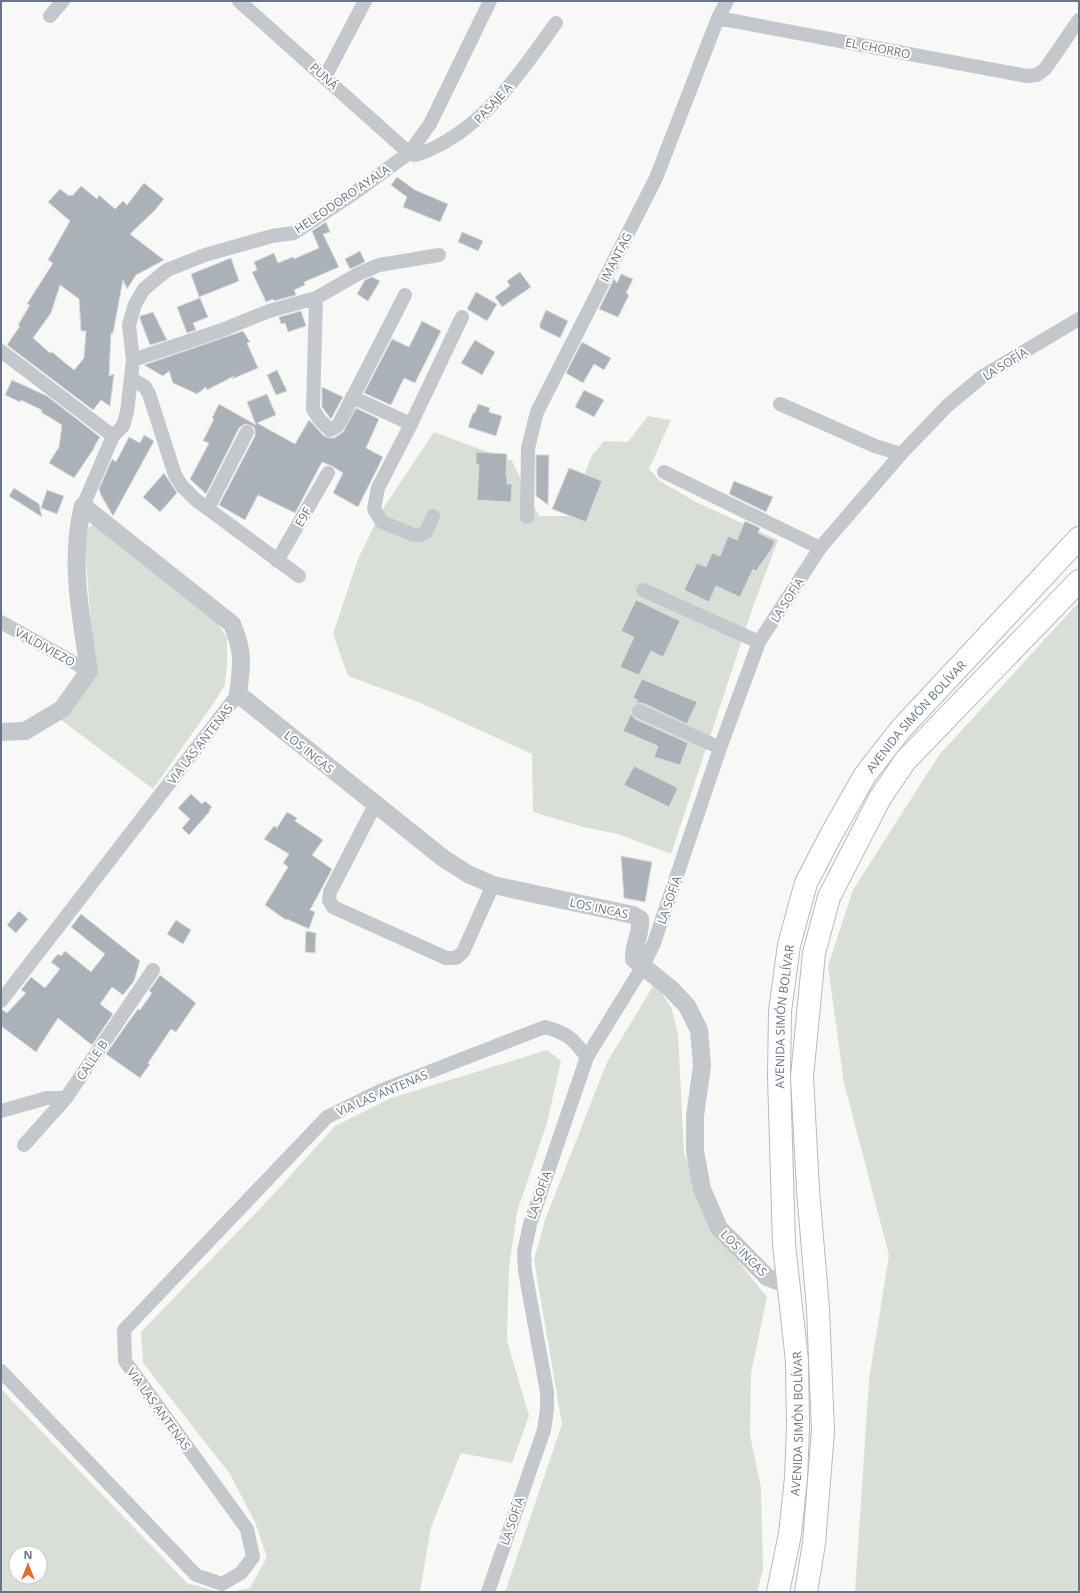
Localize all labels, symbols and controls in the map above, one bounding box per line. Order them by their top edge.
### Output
street label: EL CHORRO [844,33,912,63]
street label: PUNÁ [306,59,342,93]
street label: PASAJE A [470,79,516,127]
street label: HELEODORO AYALA [291,161,393,237]
street label: IMANTAG [596,229,636,285]
street label: LA SOFÍA [979,343,1031,384]
street label: E9F [291,504,315,530]
street label: LA SOFÍA [766,574,808,626]
street label: VALDIVIEZO [12,623,78,671]
street label: AVENIDA SIMÓN BOLÍVAR [862,656,970,776]
street label: VIA LAS ANTENAS [163,700,237,788]
street label: LOS INCAS [281,727,337,777]
street label: LA SOFÍA [653,873,685,926]
street label: LOS INCAS [568,894,630,922]
street label: AVENIDA SIMÓN BOLÍVAR [770,943,798,1089]
street label: CALLE B [72,1036,112,1083]
street label: VIA LAS ANTENAS [334,1066,430,1120]
street label: LA SOFÍA [523,1168,555,1221]
street label: LOS INCAS [717,1226,771,1280]
street label: AVENIDA SIMÓN BOLÍVAR [786,1350,807,1497]
street label: VIA LAS ANTENAS [123,1364,195,1454]
street label: LA SOFÍA [496,1494,528,1547]
north arrow [8,1545,48,1585]
text: N [24,1547,32,1562]

